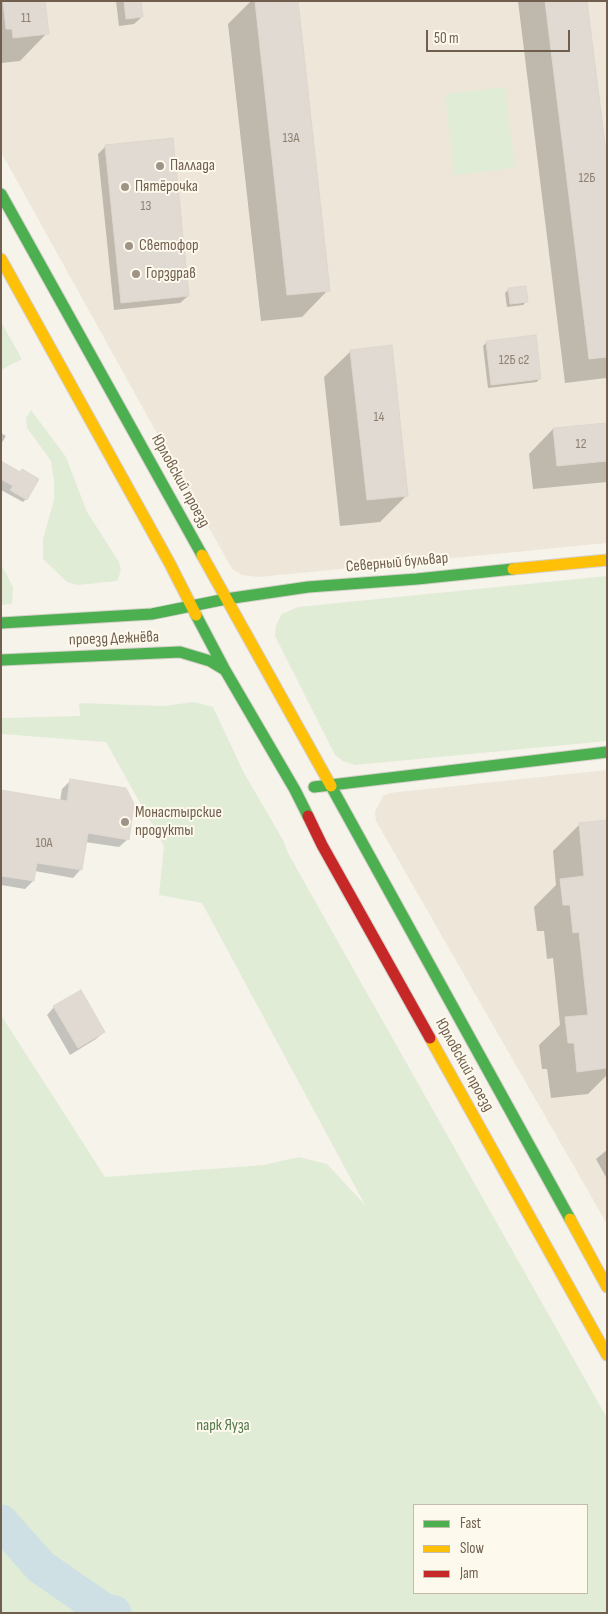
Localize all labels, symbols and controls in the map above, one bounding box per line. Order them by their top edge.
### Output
house number: 11 [21,10,31,26]
scale bar [428,20,572,52]
text: 50 m [434,29,459,48]
house number: 13А [283,130,299,146]
place label: Паллада [170,156,215,176]
marker: Паллада [154,160,166,172]
house number: 12Б [579,170,595,186]
place label: Пятёрочка [135,177,198,197]
marker: Пятёрочка [119,181,131,193]
house number: 13 [141,198,151,214]
place label: Светофор [139,236,199,256]
marker: Светофор [123,240,135,252]
place label: Горздрав [146,264,196,284]
marker: Горздрав [130,268,142,280]
house number: 12Б с2 [499,352,529,368]
house number: 14 [374,409,384,425]
street label: Юрловский проезд [147,431,213,531]
house number: 12 [576,436,586,452]
street label: Северный бульвар [345,549,449,577]
street label: проезд Дежнёва [69,628,159,650]
place label: Монастырские продукты [135,803,222,841]
marker: Монастырские продукты [119,816,131,828]
house number: 10А [35,835,53,851]
street label: Юрловский проезд [431,1015,497,1115]
park label: парк Яуза [196,1416,250,1436]
legend [413,1504,588,1594]
text: Fast [460,1514,481,1533]
text: Slow [460,1539,484,1558]
text: Jam [460,1564,478,1583]

